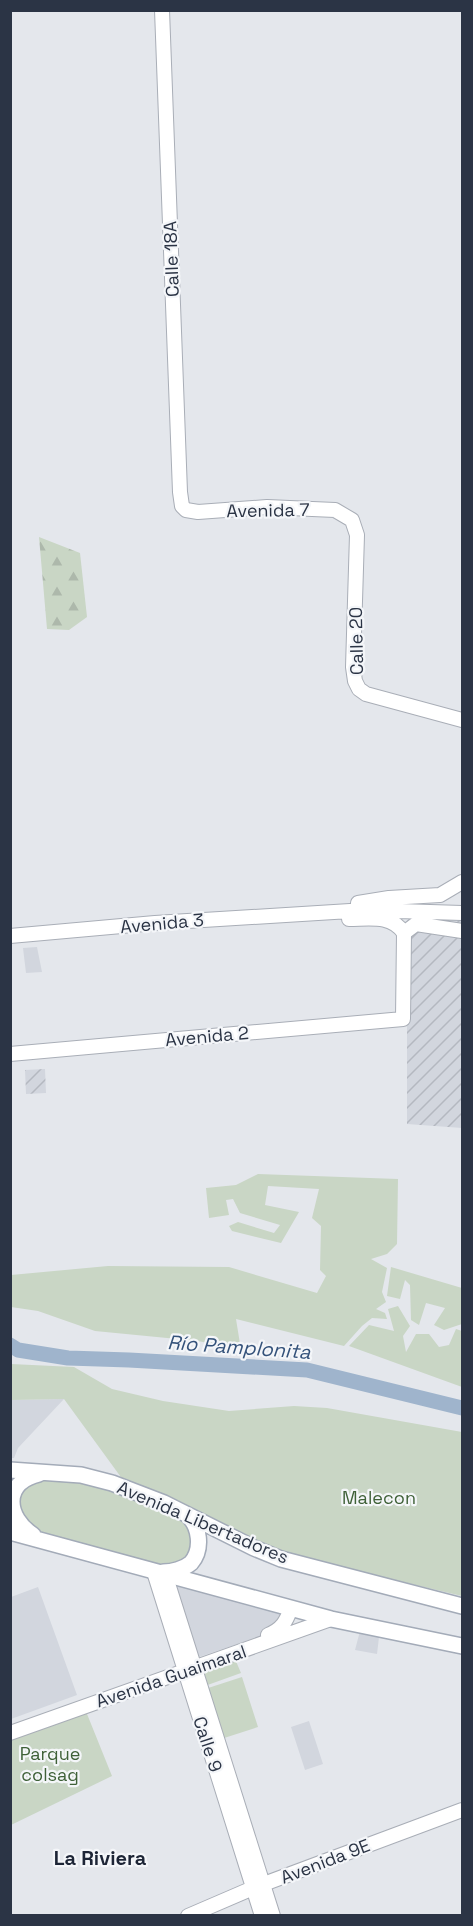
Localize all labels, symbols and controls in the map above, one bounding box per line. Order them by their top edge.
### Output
street label: Calle 18A [158,221,184,297]
street label: Avenida 7 [226,498,310,522]
street label: Calle 20 [344,607,368,675]
street label: Avenida 3 [119,908,205,938]
street label: Avenida 2 [164,1021,250,1051]
water label: Río Pamplonita [167,1329,312,1365]
street label: Avenida Libertadores [114,1475,292,1569]
park label: Malecon [342,1486,416,1509]
street label: Avenida Guaimaral [93,1639,249,1713]
street label: Calle 9 [188,1713,228,1775]
park label: Parque colsag [20,1742,80,1786]
street label: Avenida 9E [277,1833,373,1889]
district label: La Riviera [54,1845,147,1871]

